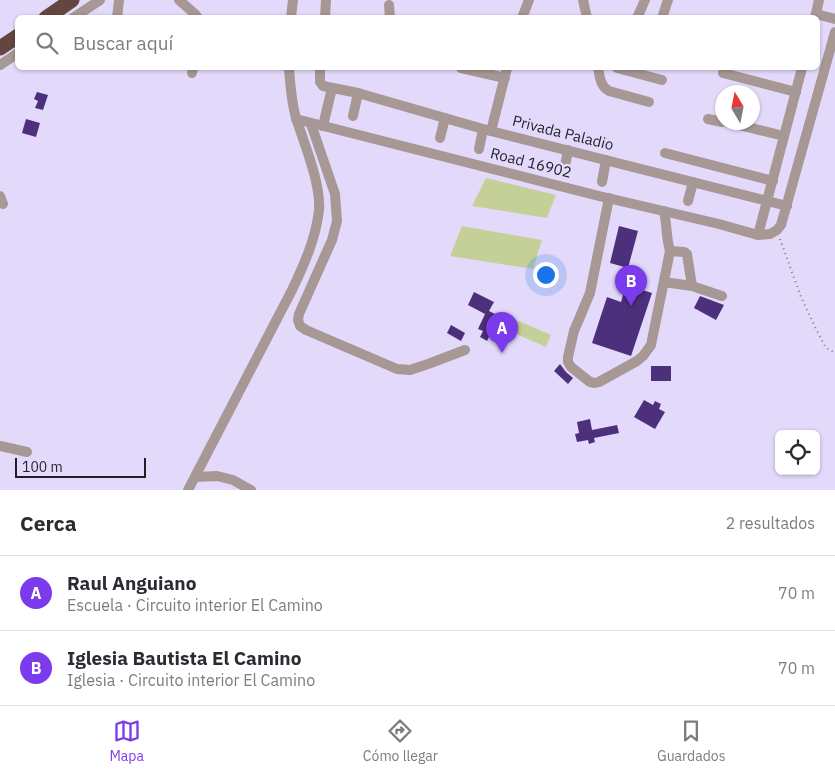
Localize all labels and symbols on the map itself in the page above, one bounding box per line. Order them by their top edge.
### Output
north arrow [715,85,760,130]
street label: Privada Paladio [511,111,616,154]
street label: Road 16902 [489,143,574,182]
your location [533,262,559,288]
pin: B [615,265,647,306]
pin: A [486,312,518,353]
scale bar [15,455,146,478]

